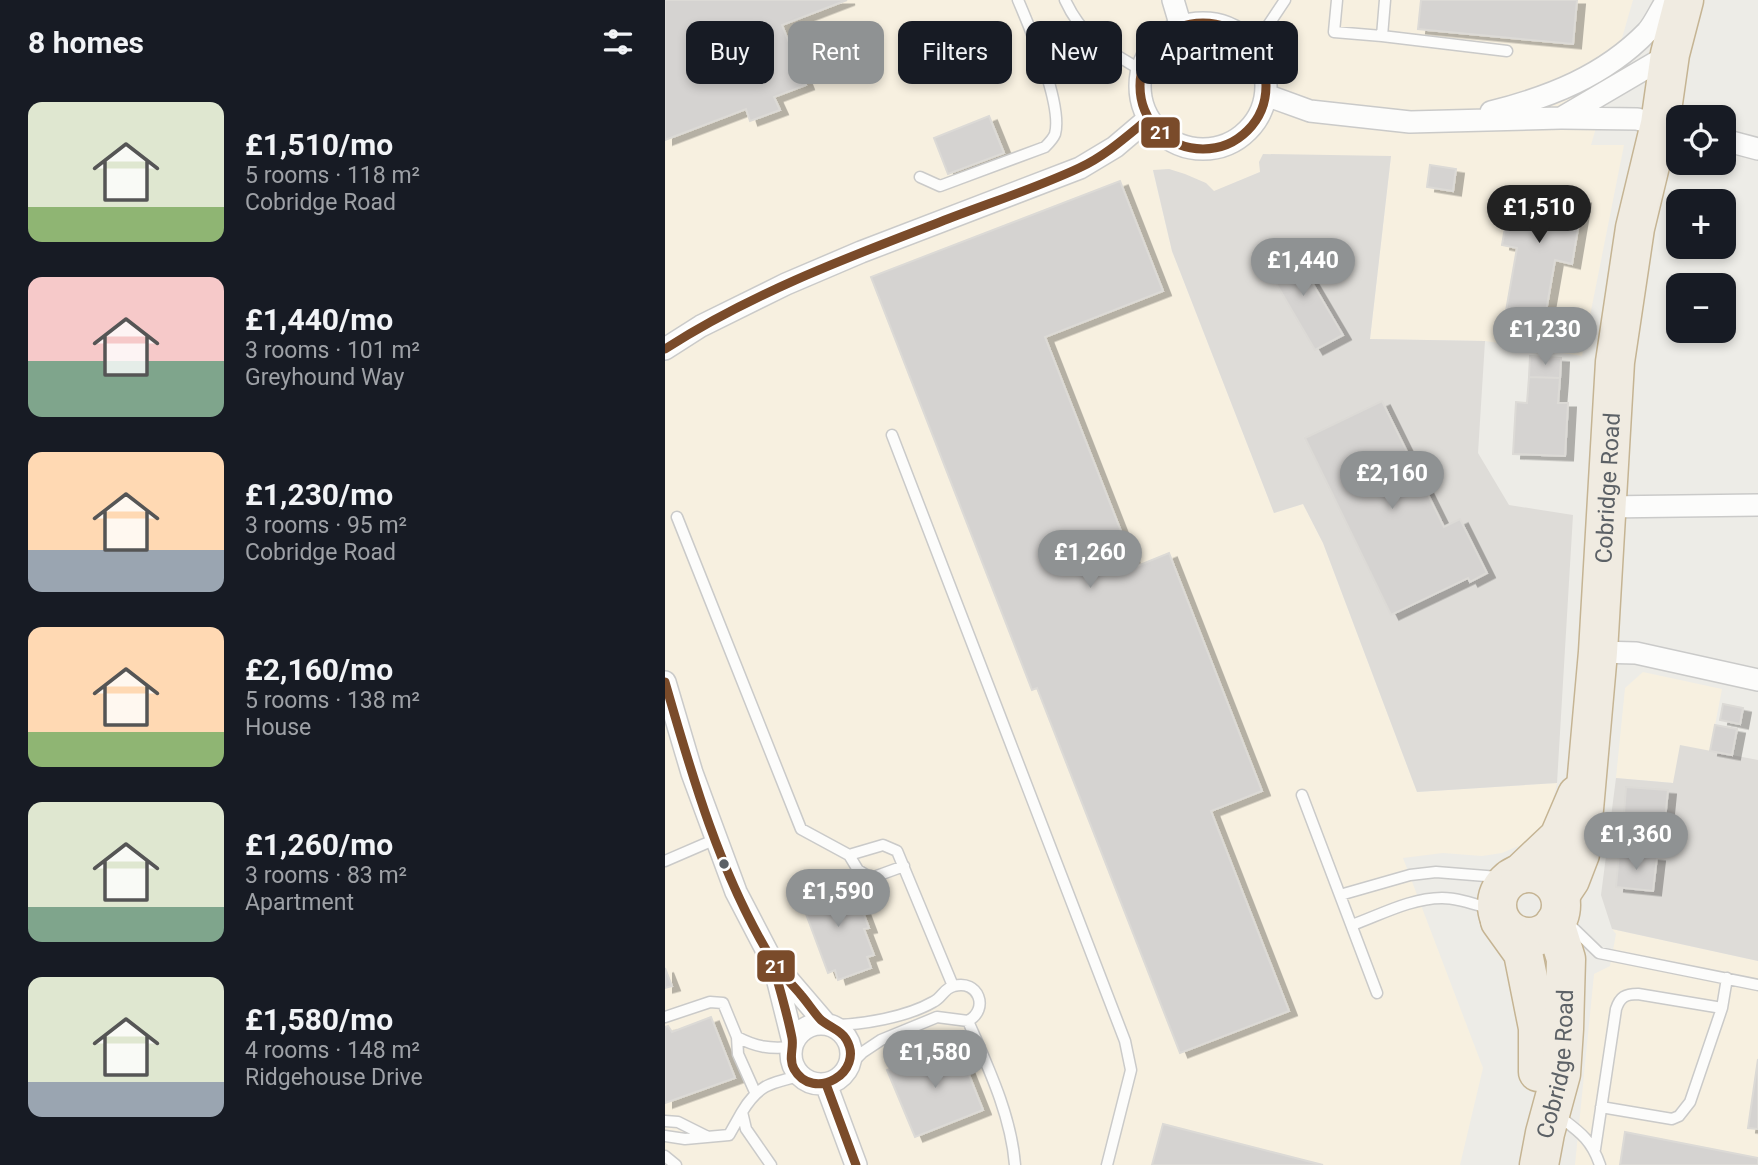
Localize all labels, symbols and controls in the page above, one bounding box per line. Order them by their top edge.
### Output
chip: Buy [686,21,774,84]
chip: Rent [788,21,884,84]
chip: Filters [898,21,1012,84]
chip: New [1026,21,1122,84]
chip: Apartment [1136,21,1298,84]
icon: filters [599,23,637,61]
text: 8 homes [28,25,144,60]
map controls [1666,105,1736,343]
button: locate [1666,105,1736,175]
line badge: 21 [1140,116,1181,149]
text: 21 [1150,121,1172,144]
text: £1,510/mo [245,127,393,162]
icon: home [84,130,168,214]
text: 5 rooms · 118 m² [245,162,420,189]
pin: £1,510 [1482,186,1596,245]
text: Cobridge Road [245,189,396,216]
button: + [1666,189,1736,259]
text: £1,510 [1503,194,1575,221]
pin: £1,440 [1246,238,1360,298]
text: £1,440 [1267,247,1339,274]
button: − [1666,273,1736,343]
text: £1,440/mo [245,302,393,337]
icon: home [84,305,168,389]
pin: £1,230 [1488,308,1602,367]
text: £1,230 [1509,316,1581,343]
text: 3 rooms · 101 m² [245,337,420,364]
text: Greyhound Way [245,364,404,391]
street label: Cobridge Road [1590,412,1626,564]
pin: £2,160 [1335,452,1449,511]
text: £2,160 [1356,460,1428,487]
text: £1,230/mo [245,477,393,512]
icon: home [84,480,168,564]
text: 3 rooms · 95 m² [245,512,407,539]
pin: £1,260 [1033,530,1147,590]
text: Cobridge Road [245,539,396,566]
text: £1,260 [1054,539,1126,566]
text: £2,160/mo [245,652,393,687]
icon: home [84,655,168,739]
text: 5 rooms · 138 m² [245,687,420,714]
text: House [245,714,311,741]
pin: £1,360 [1579,812,1693,872]
text: £1,360 [1600,821,1672,848]
text: £1,260/mo [245,827,393,862]
icon: home [84,830,168,914]
unlabelled marker [717,857,731,871]
text: 3 rooms · 83 m² [245,862,407,889]
pin: £1,590 [781,870,895,929]
text: £1,590 [802,878,874,905]
text: Apartment [245,889,354,916]
line badge: 21 [756,949,796,983]
text: 21 [765,955,787,978]
street label: Cobridge Road [1531,989,1579,1141]
text: £1,580/mo [245,1002,393,1037]
icon: home [84,1005,168,1089]
pin: £1,580 [878,1030,992,1090]
text: 4 rooms · 148 m² [245,1037,420,1064]
text: £1,580 [899,1039,971,1066]
text: Ridgehouse Drive [245,1064,423,1091]

